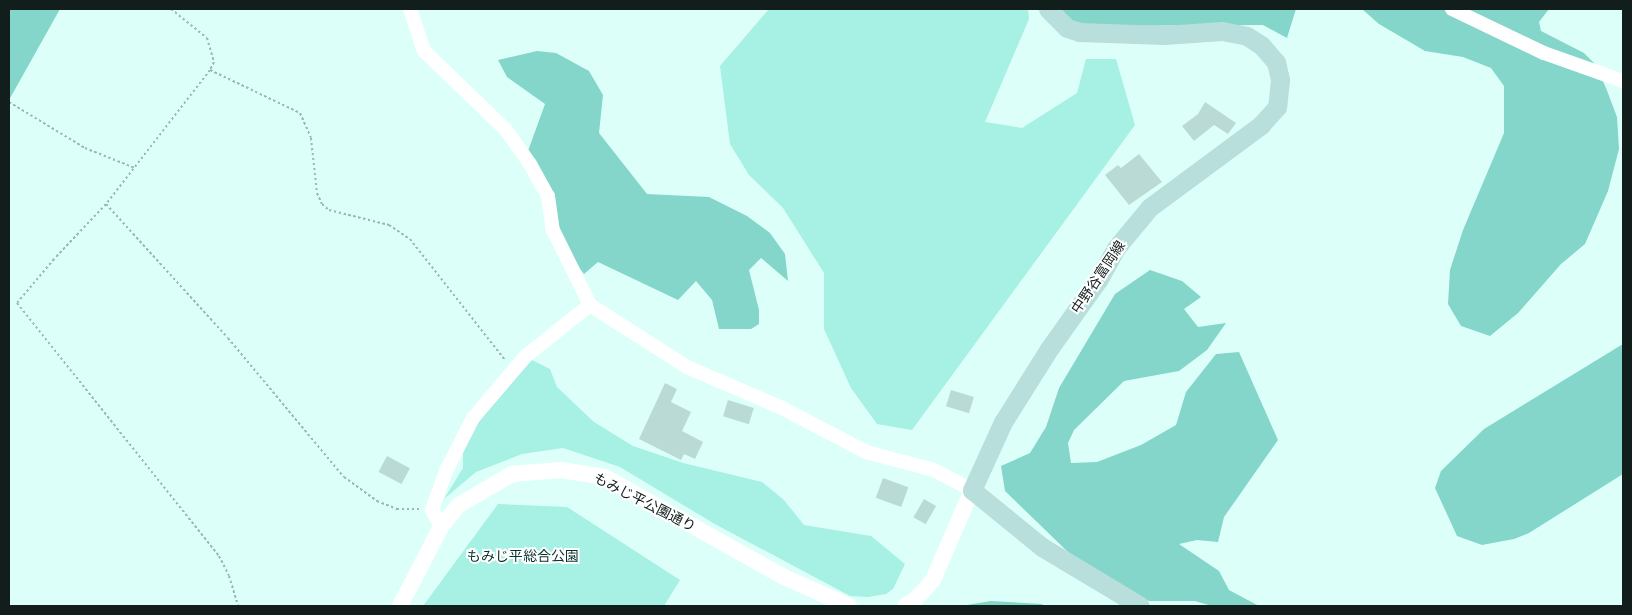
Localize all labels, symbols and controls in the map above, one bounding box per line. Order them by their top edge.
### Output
street label: 中野谷富岡線 [1068,237,1128,317]
street label: もみじ平公園通り [591,469,699,535]
park label: もみじ平総合公園 [467,548,579,564]

